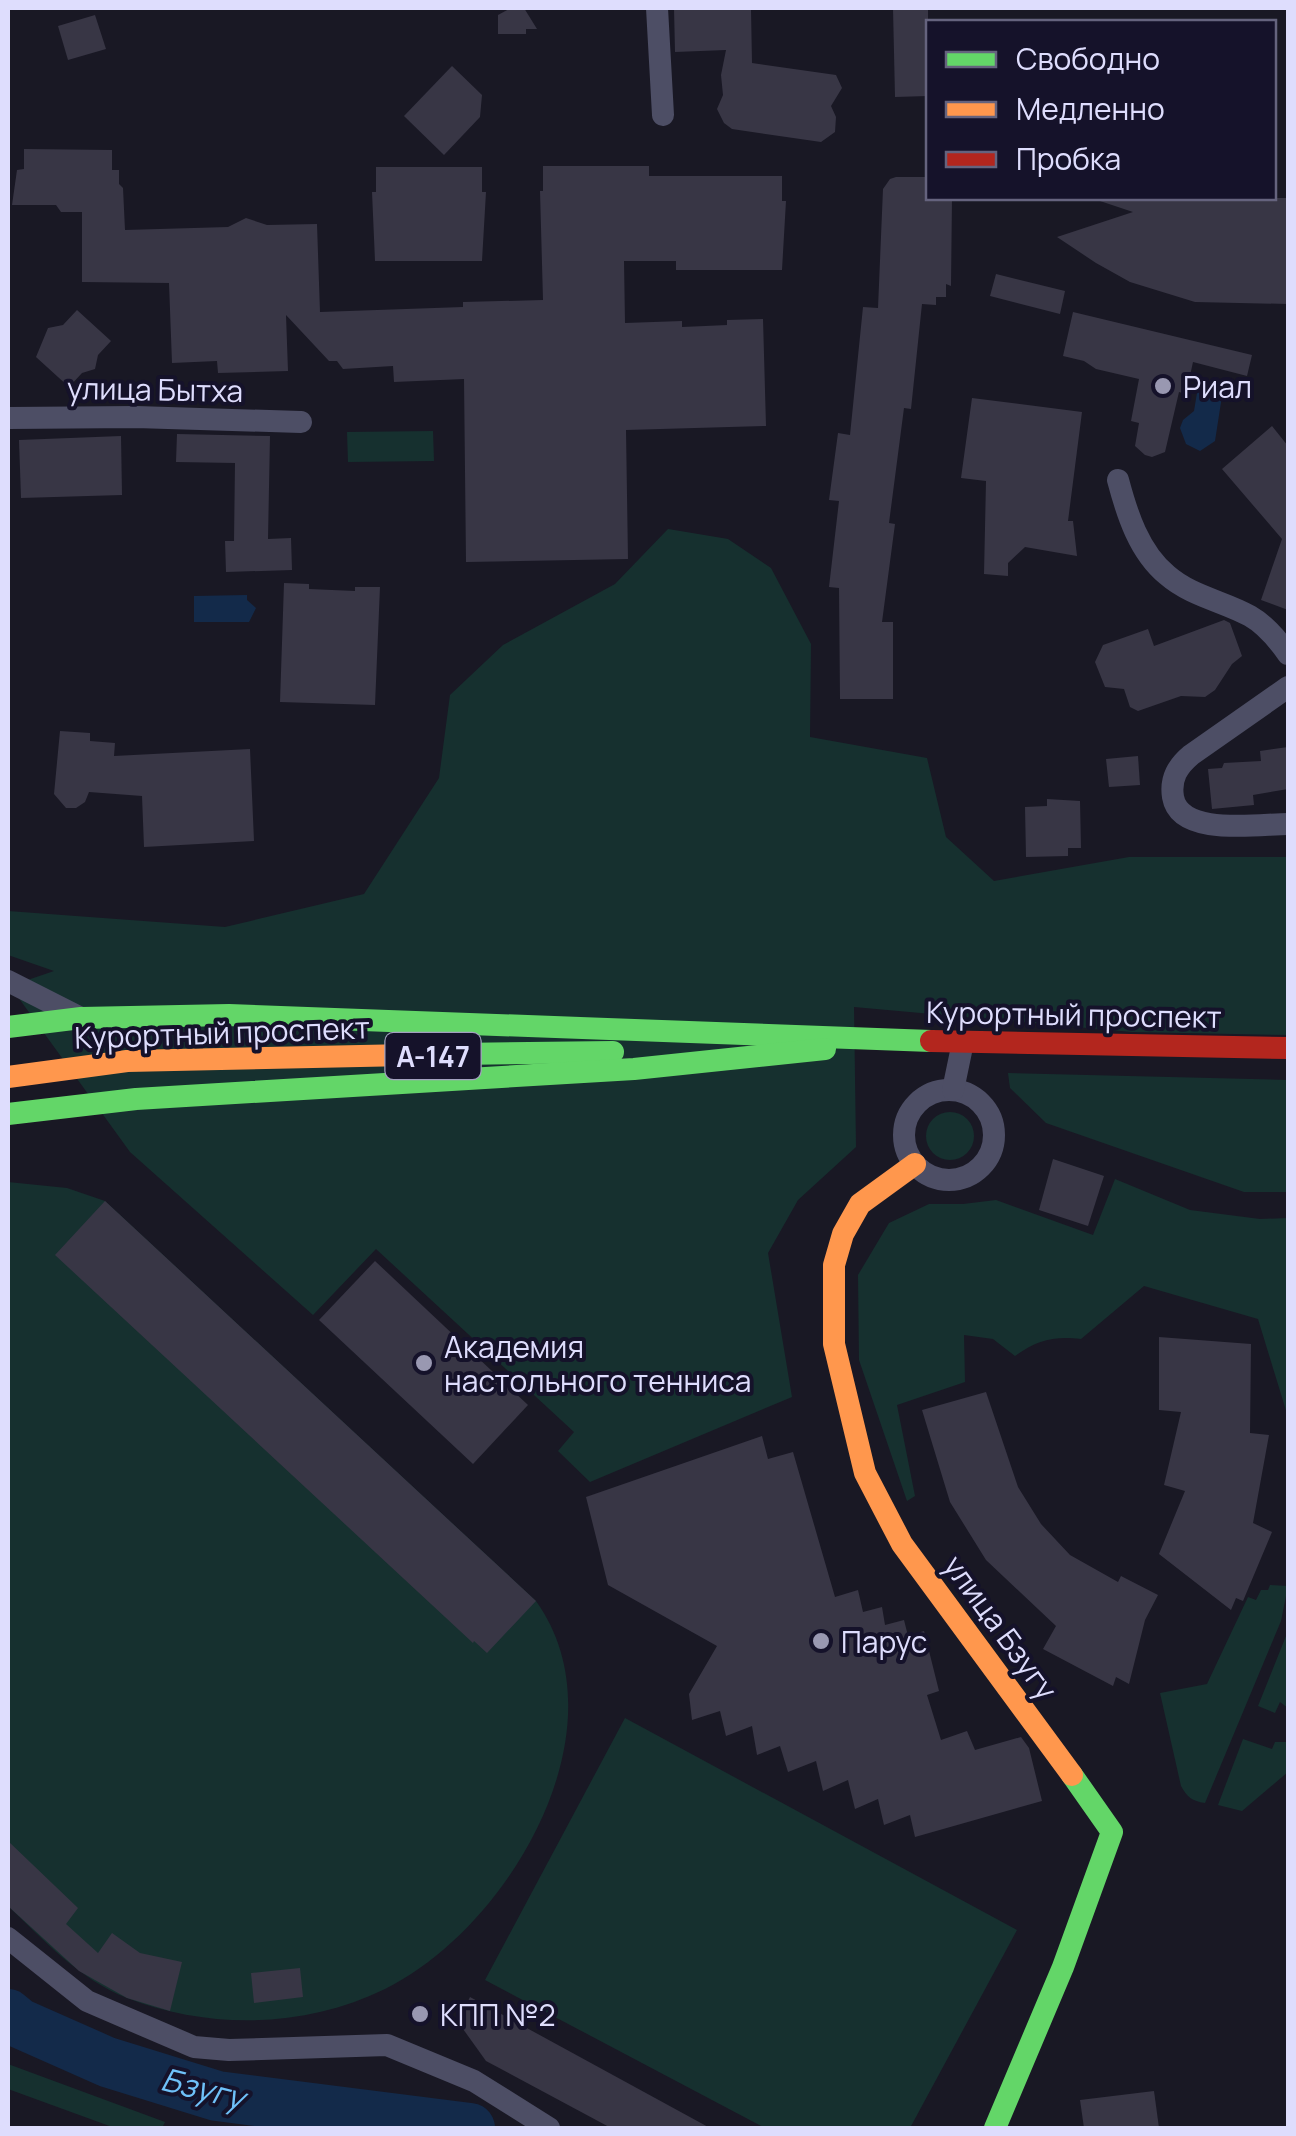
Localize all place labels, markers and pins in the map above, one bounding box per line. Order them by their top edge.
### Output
place label: Риал [1183,366,1252,407]
marker: Риал [1152,375,1174,397]
place label: Академия настольного тенниса [444,1326,751,1401]
marker: Академия настольного тенниса [413,1352,435,1374]
place label: Парус [841,1621,927,1662]
marker: Парус [810,1630,832,1652]
place label: КПП №2 [440,1994,556,2035]
marker: КПП №2 [409,2003,431,2025]

